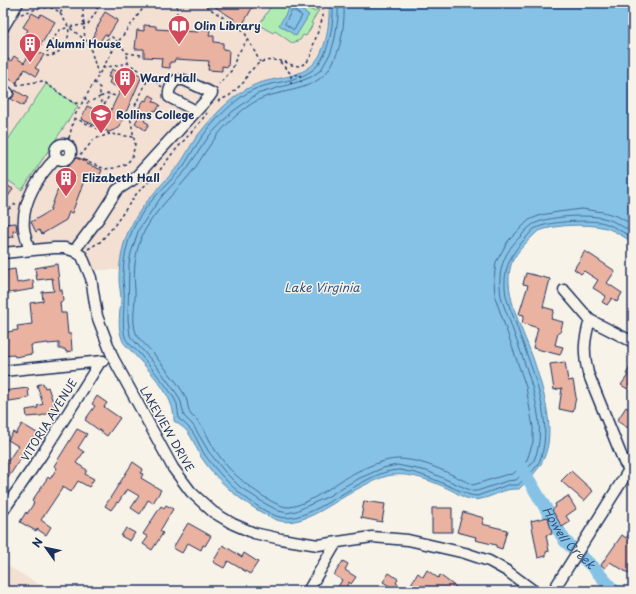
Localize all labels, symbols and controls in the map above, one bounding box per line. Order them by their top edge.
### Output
library icon: Olin Library [166,13,192,46]
place label: Olin Library [194,17,261,34]
building icon: Alumni House [17,31,43,64]
place label: Alumni House [46,35,121,52]
building icon: Ward Hall [112,65,138,98]
place label: Ward Hall [140,69,196,86]
school or university icon: Rollins College [88,102,114,135]
place label: Rollins College [116,106,194,123]
building icon: Elizabeth Hall [53,165,79,198]
place label: Elizabeth Hall [82,169,160,186]
water label: Lake Virginia [284,278,360,296]
street label: VITORIA AVENUE [16,375,81,464]
street label: LAKEVIEW DRIVE [136,383,199,475]
water label: Howell Creek [538,503,600,573]
north arrow [26,528,66,568]
text: N [28,534,47,551]

